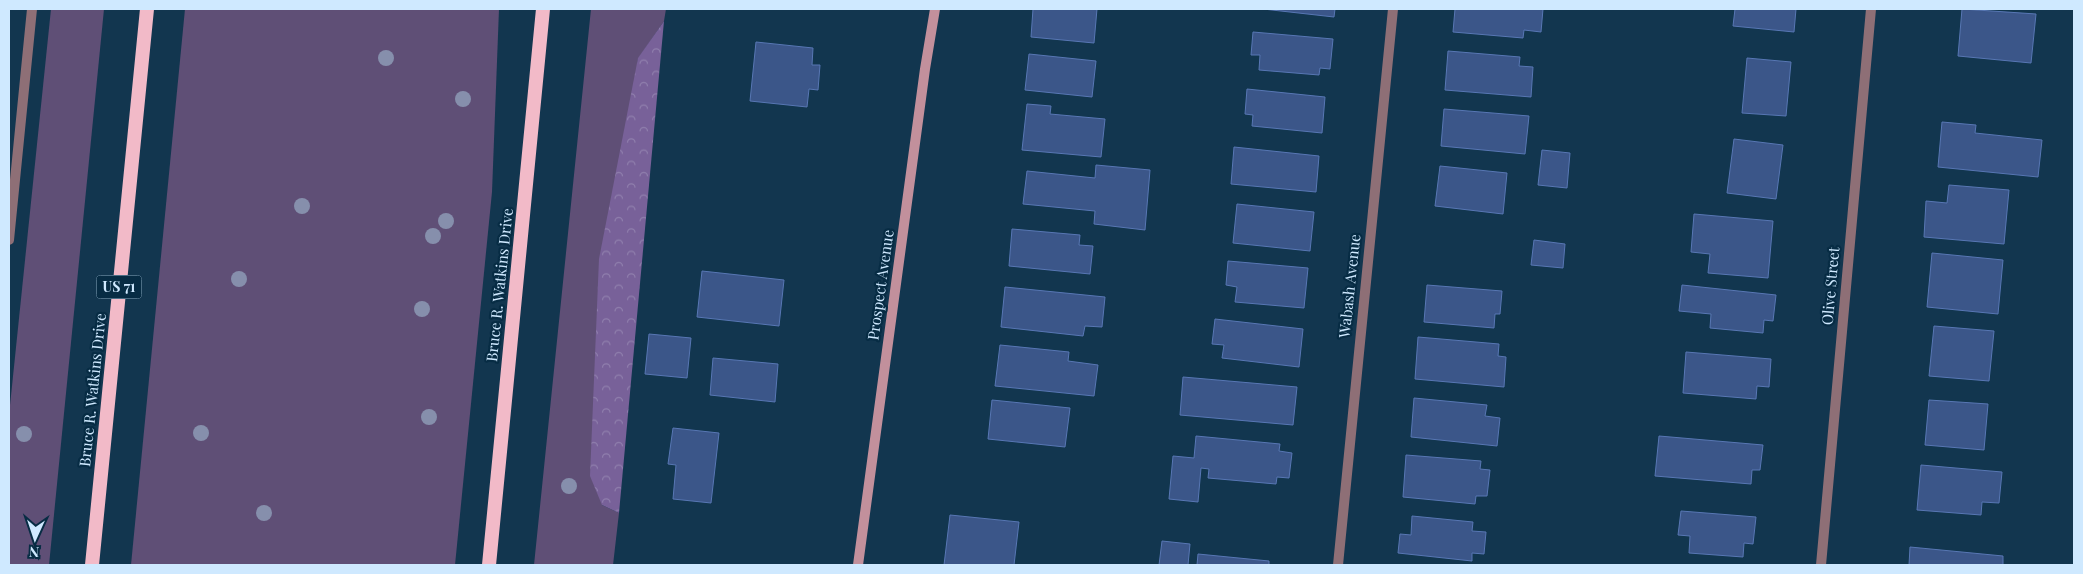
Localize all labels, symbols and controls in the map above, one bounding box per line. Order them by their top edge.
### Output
street label: Bruce R. Watkins Drive [481,207,517,363]
street label: Prospect Avenue [862,228,898,341]
street label: Wabash Avenue [1333,233,1364,340]
street label: Olive Street [1817,245,1843,326]
road number: US 71 [96,276,142,298]
street label: Bruce R. Watkins Drive [74,312,110,468]
north arrow [10,514,60,564]
text: N [29,543,40,562]

